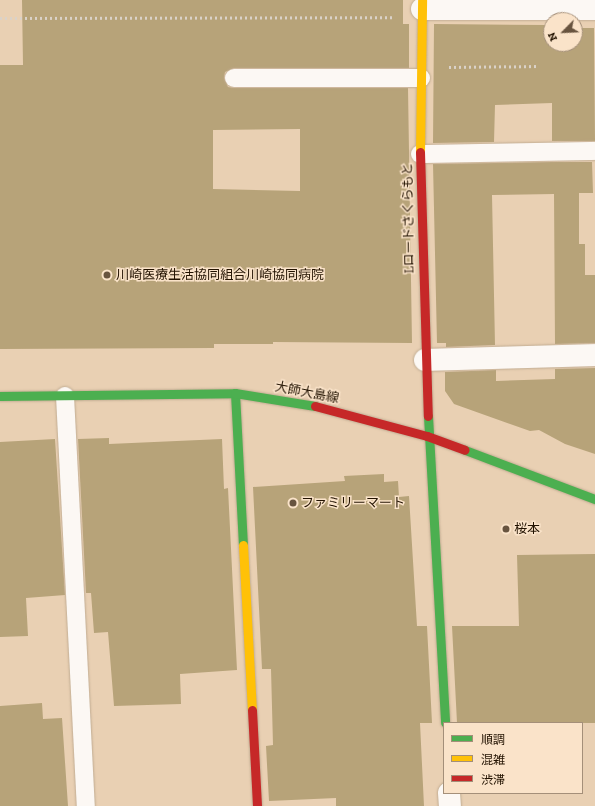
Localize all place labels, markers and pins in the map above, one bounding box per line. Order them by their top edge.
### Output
place label: 川崎医療生活協同組合川崎協同病院 [116,267,324,283]
marker: 川崎医療生活協同組合川崎協同病院 [101,269,113,281]
place label: ファミリーマート [301,495,405,511]
marker: ファミリーマート [288,498,298,508]
place label: 桜本 [514,521,540,537]
marker: 桜本 [501,524,511,534]

